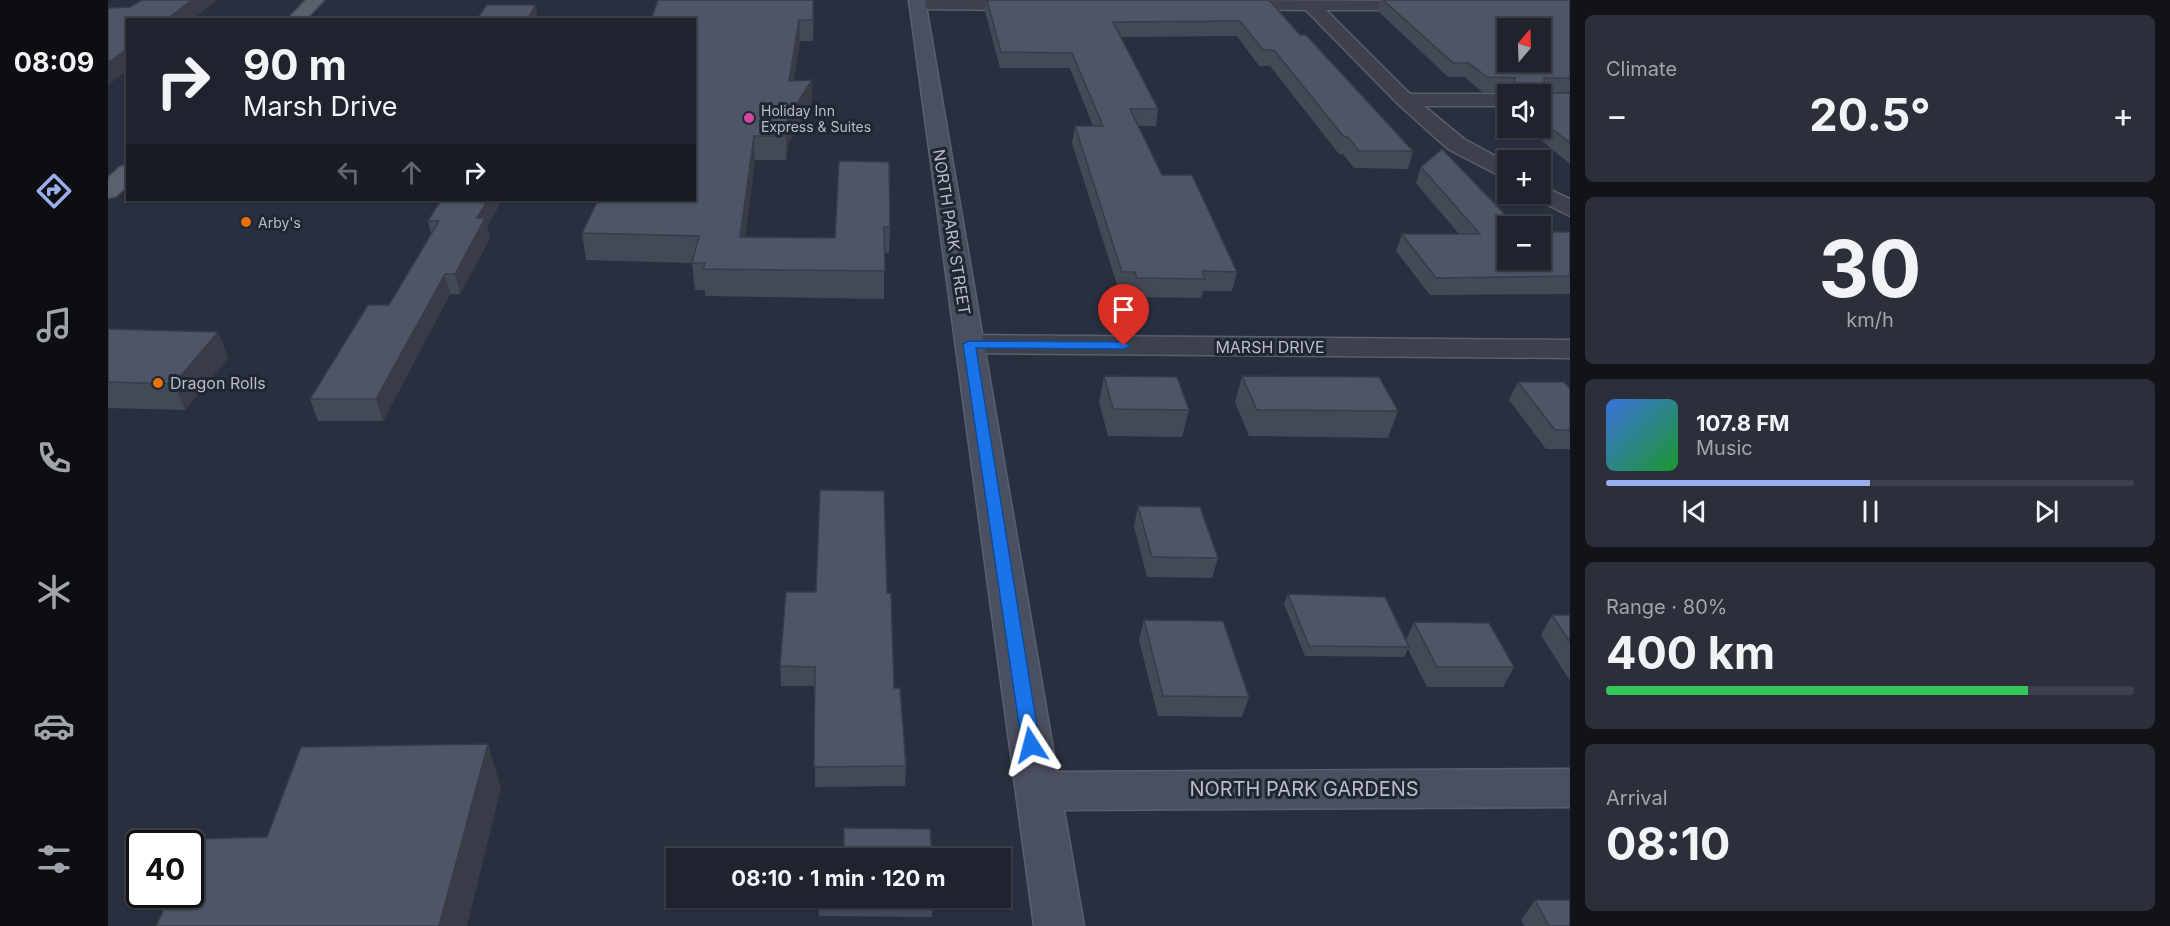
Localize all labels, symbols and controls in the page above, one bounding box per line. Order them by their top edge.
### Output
north arrow [1497,18,1551,72]
map controls [1497,18,1551,270]
text: 90 m [243,39,347,90]
icon: right [144,42,222,120]
text: 08:09 [14,46,94,79]
text: Climate [1606,57,1677,81]
button: sound [1497,84,1551,138]
text: 20.5° [1809,87,1931,142]
text: Marsh Drive [243,90,398,123]
text: − [1606,95,1628,135]
text: + [2112,95,2134,135]
place label: Holiday Inn Express & Suites [761,102,871,135]
marker: Holiday Inn Express & Suites [742,111,756,125]
street label: NORTH PARK STREET [929,148,975,316]
button: + [1497,150,1551,204]
icon: left [332,156,365,189]
icon: ahead [395,156,428,189]
icon: right [458,156,491,189]
icon: directions [33,170,75,212]
place label: Arby's [258,214,301,231]
marker: Arby's [239,215,253,229]
button: − [1497,216,1551,270]
text: 30 [1819,221,1921,316]
pin [1098,284,1149,346]
icon: arrive [1107,293,1140,326]
icon: music [33,304,75,346]
text: km/h [1846,308,1894,332]
street label: MARSH DRIVE [1215,337,1325,357]
place label: Dragon Rolls [170,373,266,393]
marker: Dragon Rolls [151,376,165,390]
text: 107.8 FM [1696,410,1790,436]
text: Music [1696,436,1753,460]
icon: phone [33,437,75,479]
icon: previous [1678,495,1711,528]
icon: pause [1854,495,1887,528]
icon: next [2030,495,2063,528]
icon: climate [33,571,75,613]
text: Range · 80% [1606,595,1727,619]
text: 400 km [1606,625,1775,680]
icon: car [33,705,75,747]
position arrow [999,713,1063,777]
street label: NORTH PARK GARDENS [1189,777,1419,801]
text: Arrival [1606,786,1668,810]
text: 08:10 [1606,816,1730,871]
speed limit sign: 40 [126,830,204,908]
icon: filters [33,838,75,880]
text: 08:10 · 1 min · 120 m [731,865,946,891]

